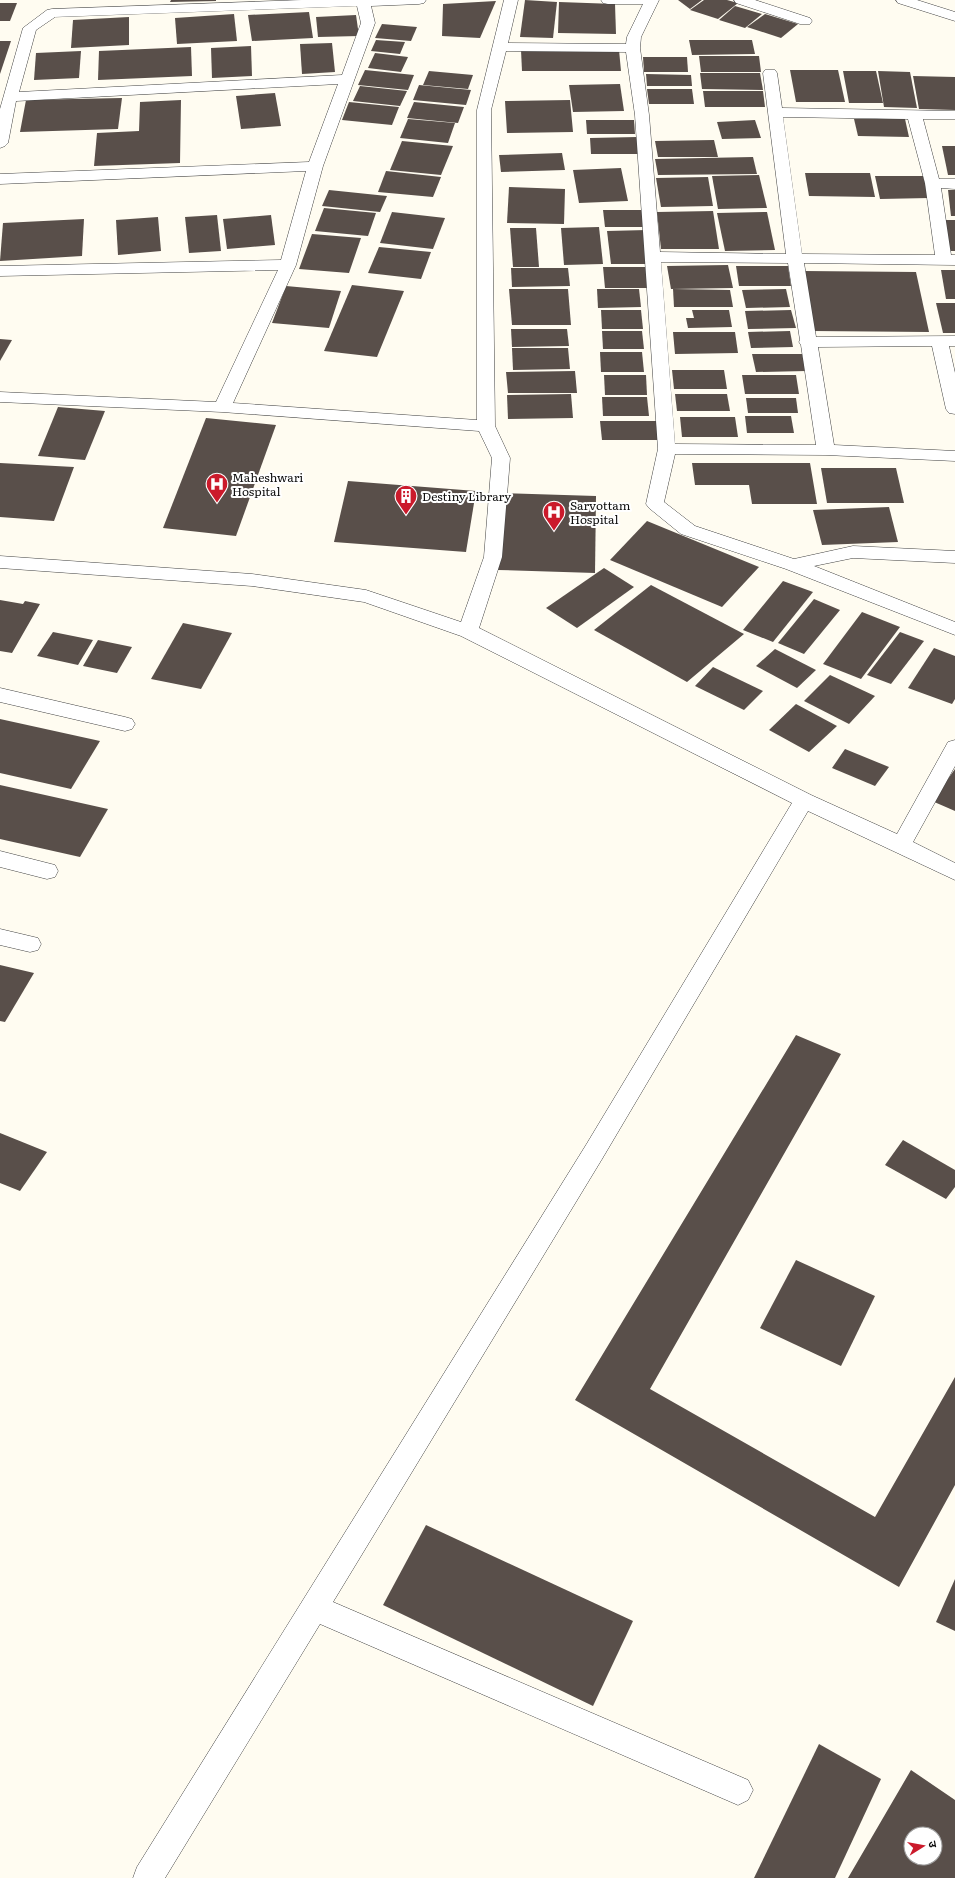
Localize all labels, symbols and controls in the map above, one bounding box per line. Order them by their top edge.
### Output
place label: Maheshwari Hospital [232,468,303,500]
hospital icon: Maheshwari Hospital [204,471,230,504]
building icon: Destiny Library [393,483,419,516]
place label: Destiny Library [422,487,511,505]
place label: Sarvottam Hospital [570,496,631,528]
hospital icon: Sarvottam Hospital [541,499,567,532]
north arrow [903,1826,943,1866]
text: उ [925,1839,942,1849]

